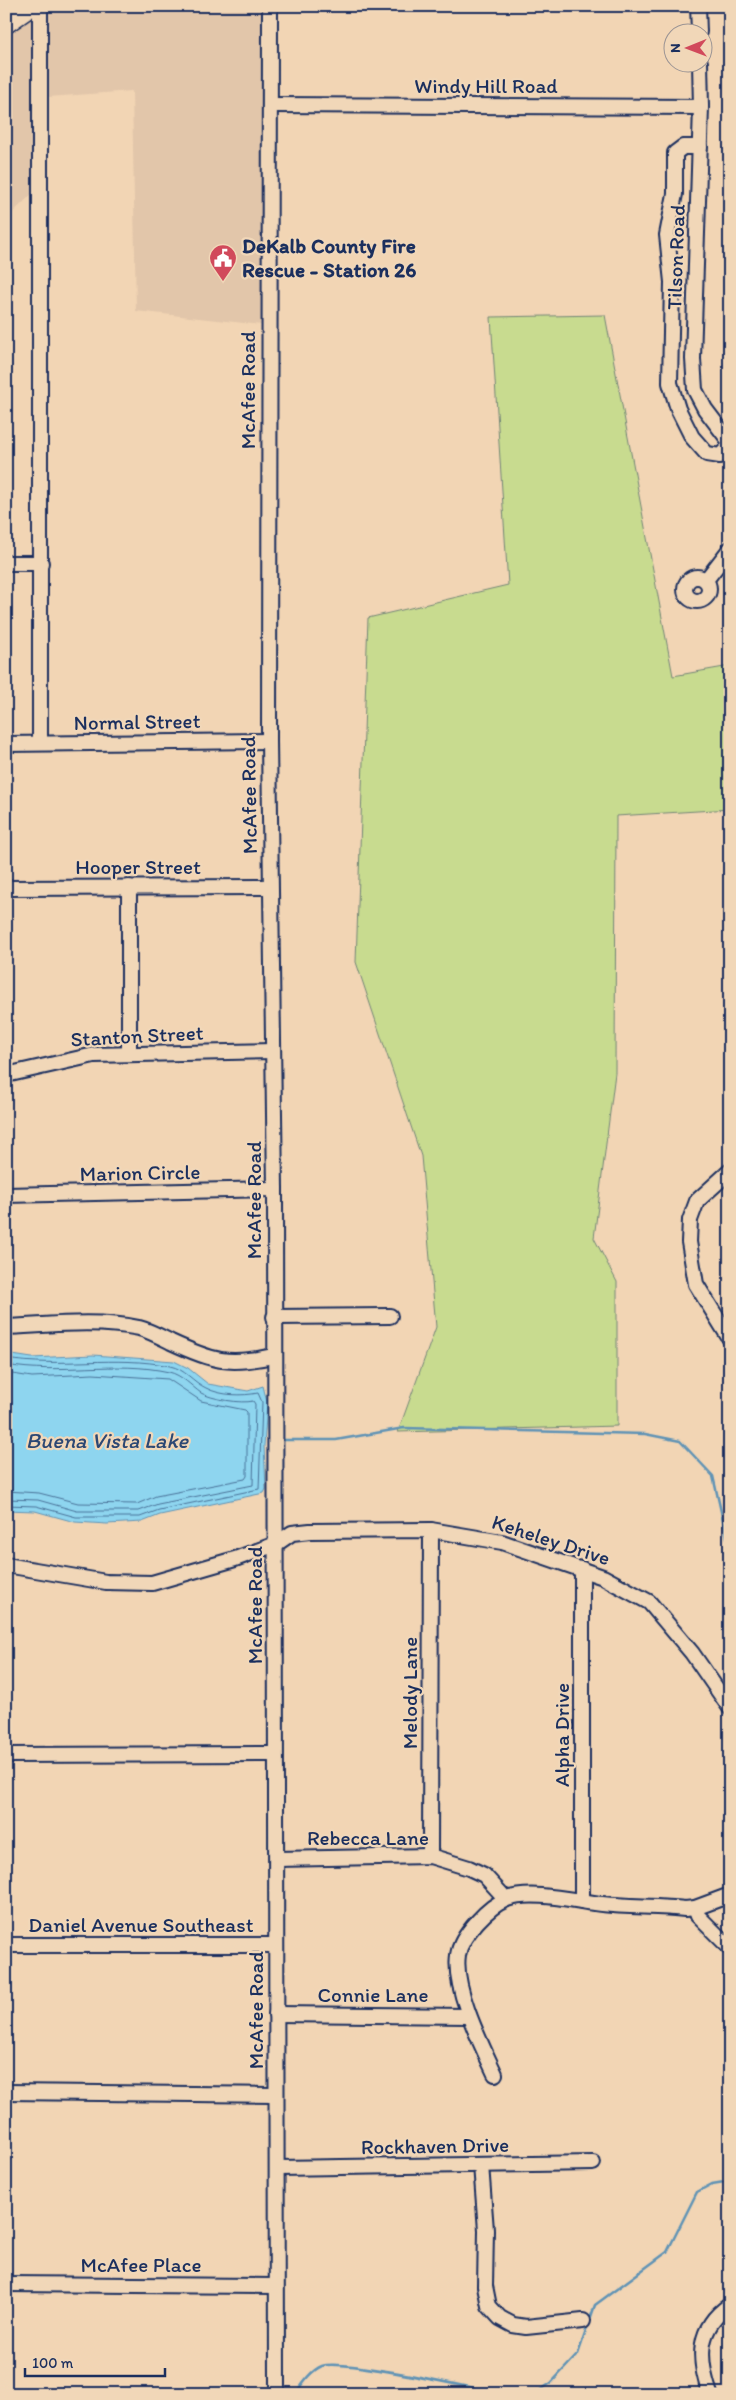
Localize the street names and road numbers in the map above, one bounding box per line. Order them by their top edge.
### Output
street label: Windy Hill Road [414,73,558,98]
street label: Tilson Road [661,203,690,310]
street label: McAfee Road [235,330,260,449]
street label: Normal Street [73,708,201,735]
street label: McAfee Road [235,735,262,854]
street label: Hooper Street [75,854,201,879]
street label: Stanton Street [70,1020,204,1051]
street label: McAfee Road [241,1140,266,1259]
street label: Marion Circle [79,1159,201,1186]
street label: Keheley Drive [489,1509,613,1570]
street label: McAfee Road [242,1545,267,1664]
street label: Melody Lane [397,1637,422,1749]
street label: Alpha Drive [549,1683,574,1787]
street label: Rebecca Lane [307,1825,429,1850]
street label: Daniel Avenue Southeast [28,1912,254,1937]
street label: McAfee Road [243,1950,268,2069]
street label: Connie Lane [318,1982,429,2007]
street label: Rockhaven Drive [361,2132,509,2159]
street label: McAfee Place [80,2252,202,2277]

